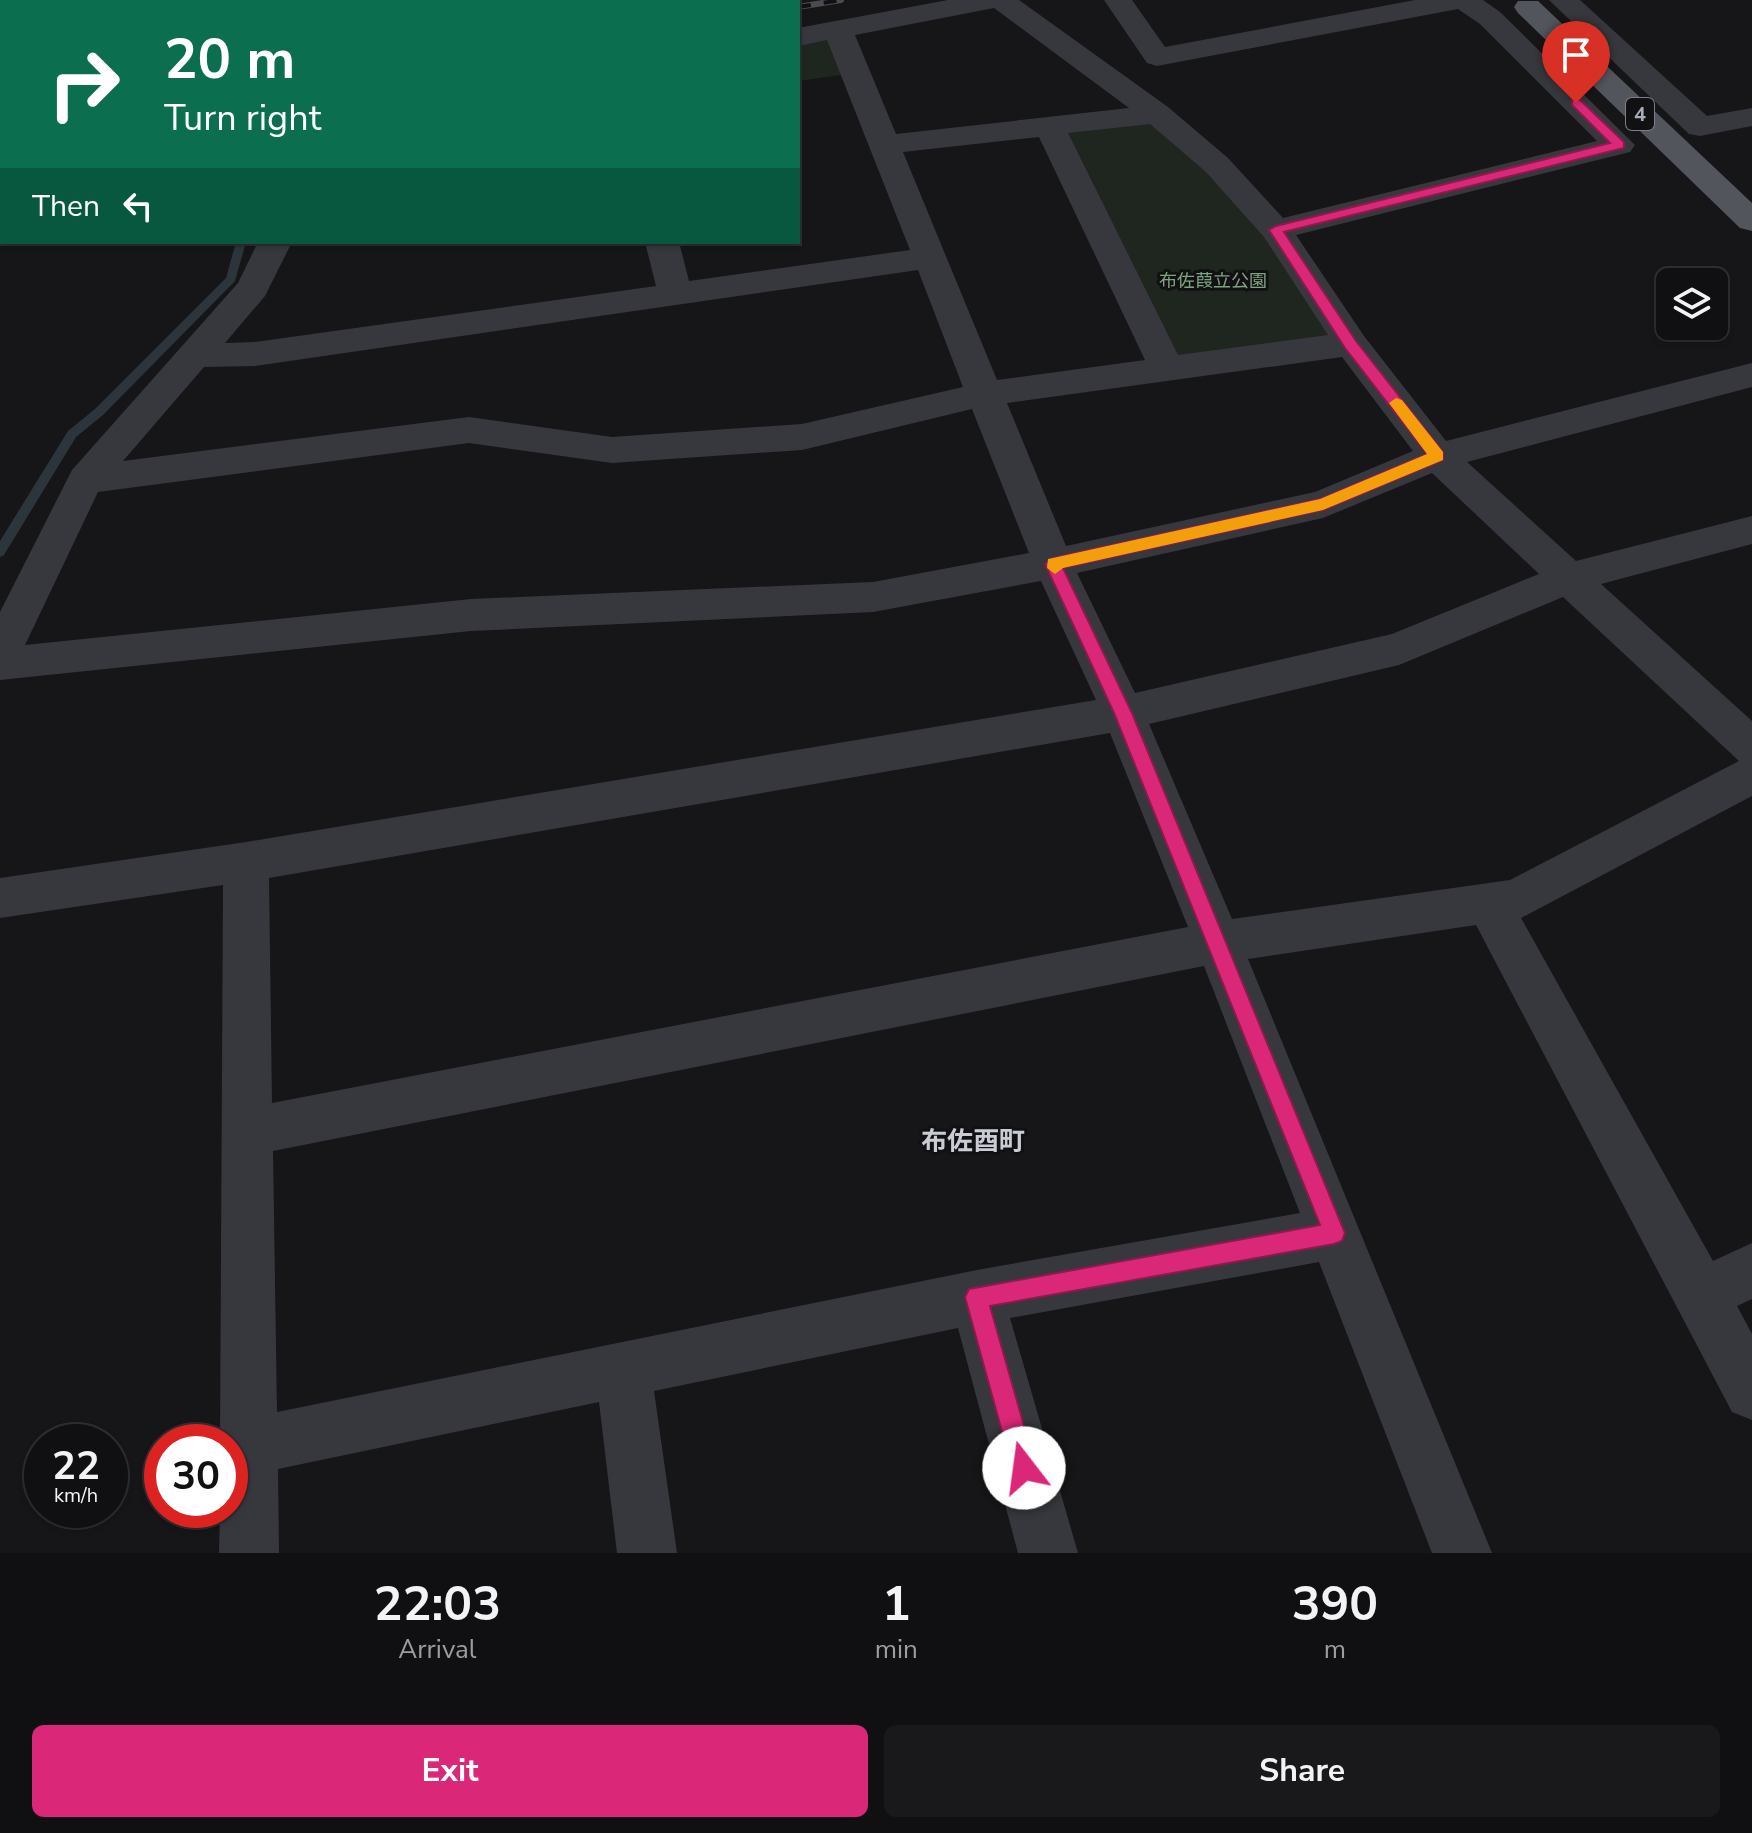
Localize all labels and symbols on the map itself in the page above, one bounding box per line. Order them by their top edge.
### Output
pin [1542,21,1610,103]
road number: 4 [1626,98,1654,130]
park label: 布佐葭立公園 [1159,269,1267,293]
district label: 布佐酉町 [921,1124,1025,1159]
speed limit sign: 30 [144,1424,248,1528]
position arrow [982,1426,1066,1510]

